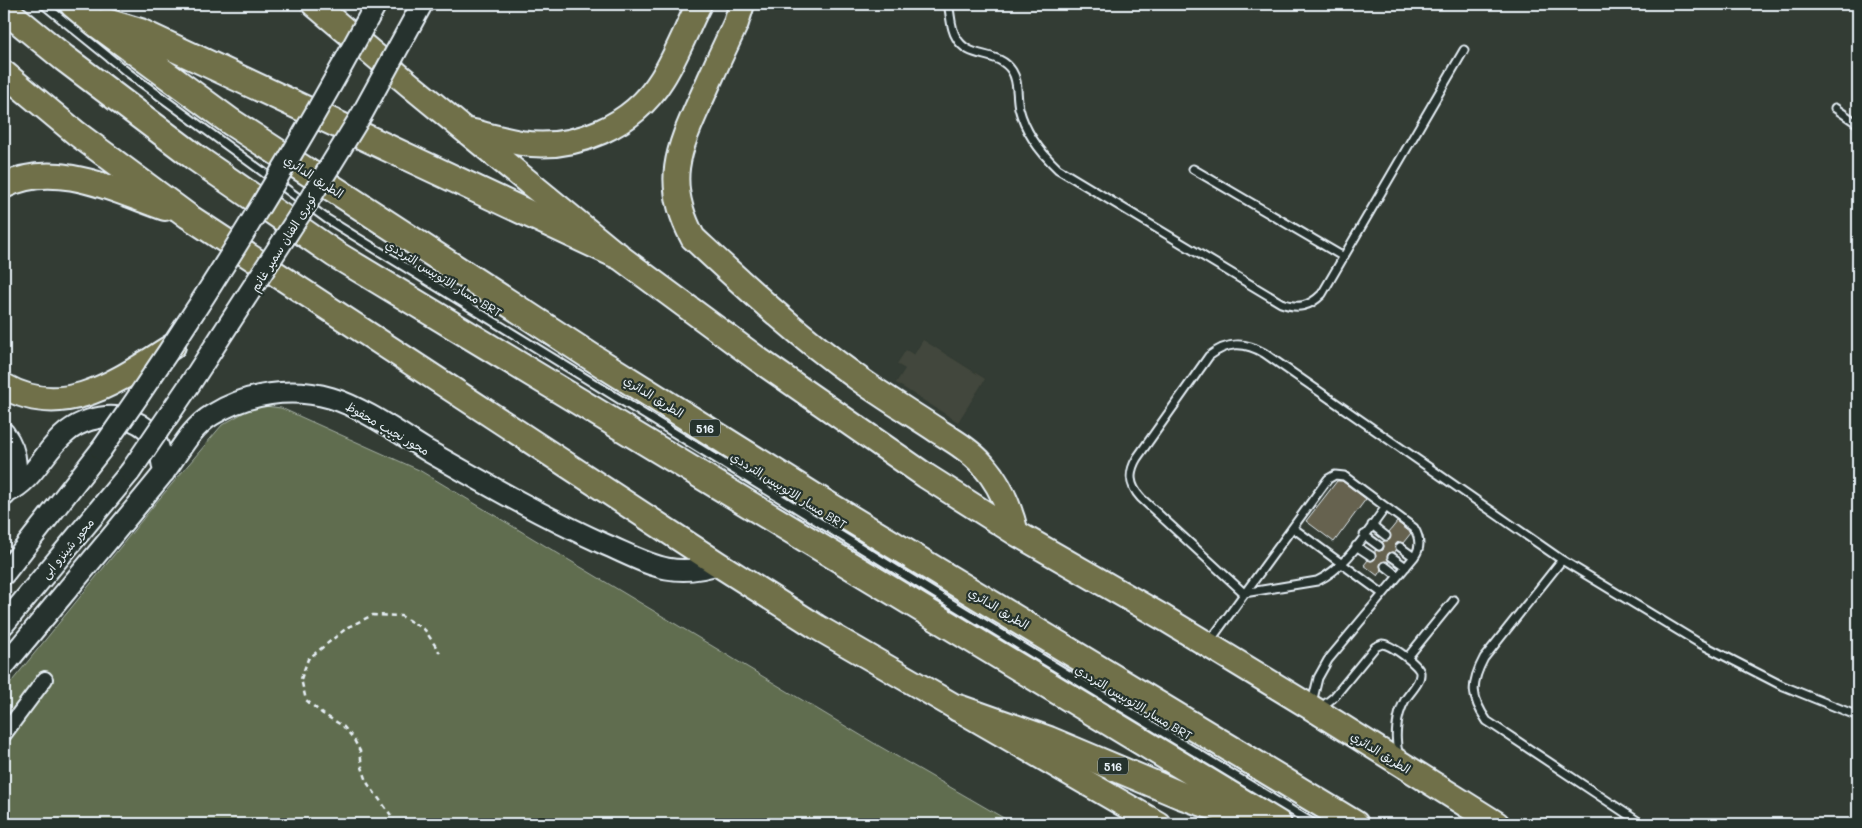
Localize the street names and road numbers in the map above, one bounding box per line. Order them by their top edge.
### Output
street label: الطريق الدائري [280,151,347,203]
street label: كوبرى الفنان سمير غانم [246,190,322,295]
street label: مسار الاتوبيس الترددي BRT [382,236,505,322]
street label: الطريق الدائري [620,371,687,422]
street label: محور نجيب محفوظ [343,398,433,459]
road number: 516 [690,419,720,436]
street label: مسار الاتوبيس الترددي BRT [727,448,850,534]
street label: محور شينزو ابى [37,514,98,582]
street label: الطريق الدائري [965,584,1032,634]
street label: مسار الاتوبيس الترددي BRT [1071,661,1196,745]
street label: الطريق الدائري [1347,727,1414,778]
road number: 516 [1098,758,1128,774]

